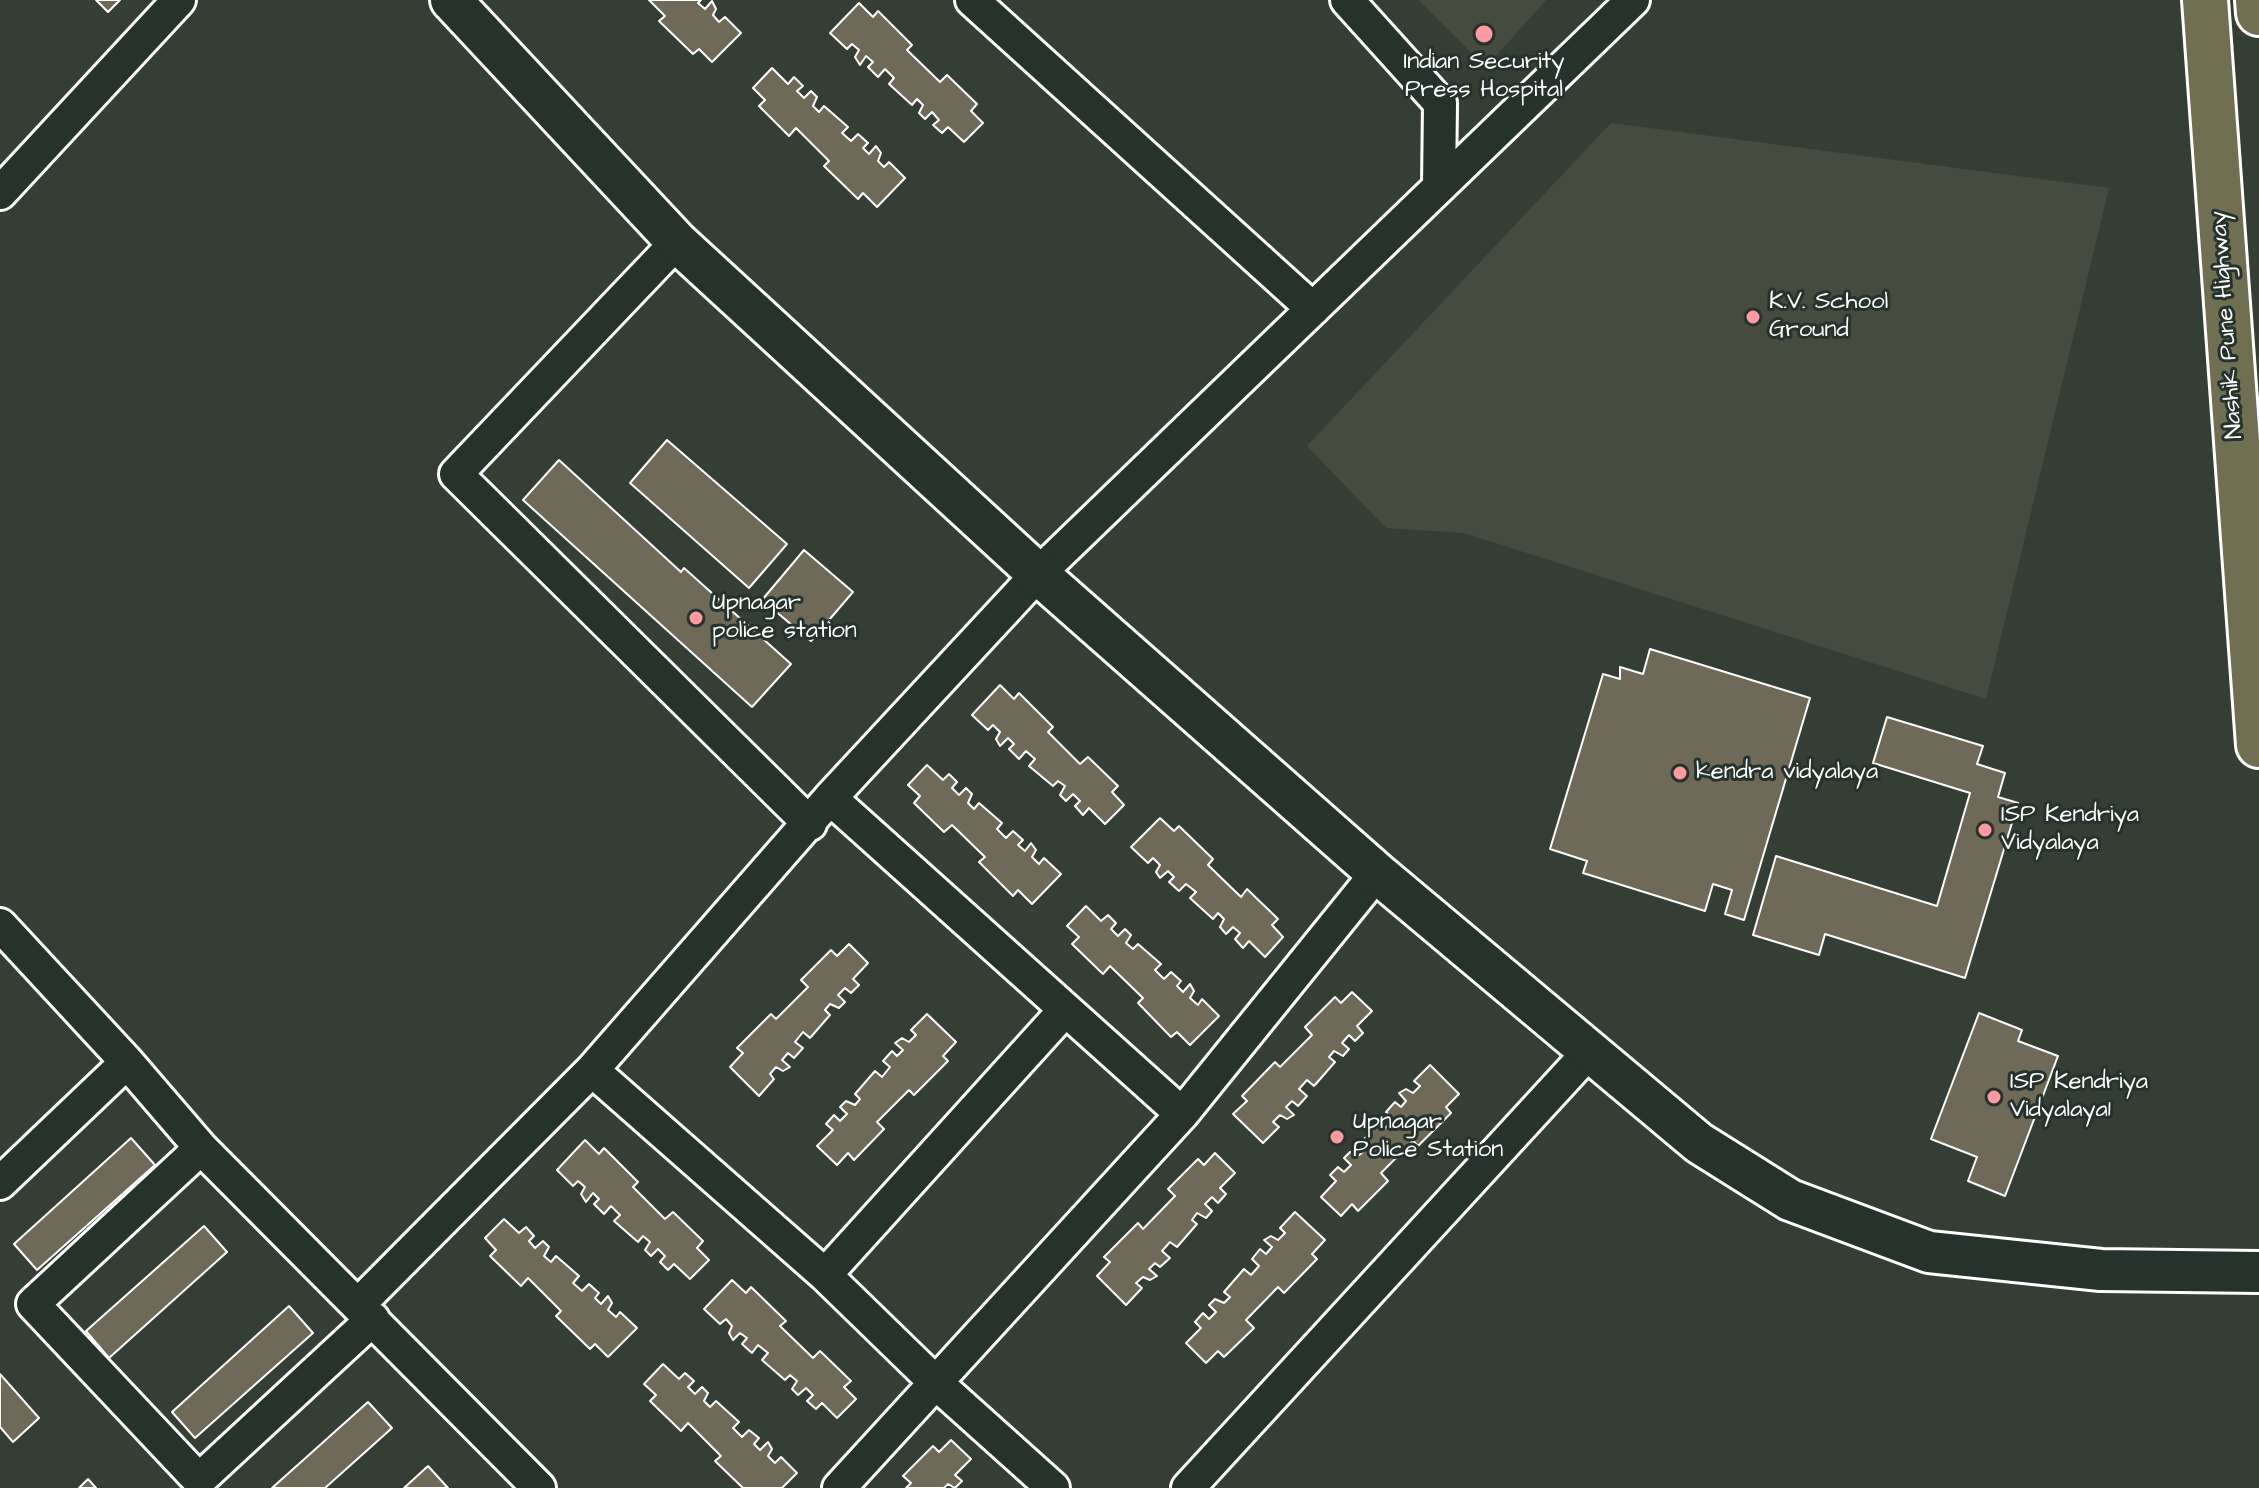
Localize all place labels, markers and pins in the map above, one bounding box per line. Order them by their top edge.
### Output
marker: Indian Security Press Hospital [1473,23,1495,45]
place label: Indian Security Press Hospital [1404,49,1564,105]
place label: K.V. School Ground [1769,289,1888,345]
marker: K.V. School Ground [1744,308,1762,326]
place label: Upnagar police station [712,590,857,646]
marker: Upnagar police station [687,609,705,627]
place label: kendra vidyalaya [1696,759,1878,787]
marker: kendra vidyalaya [1671,764,1689,782]
place label: ISP Kendriya Vidyalaya [2001,802,2139,858]
marker: ISP Kendriya Vidyalaya [1976,821,1994,839]
place label: ISP Kendriya Vidyalaya1 [2010,1069,2148,1125]
marker: ISP Kendriya Vidyalaya1 [1985,1088,2003,1106]
place label: Upnagar Police Station [1353,1109,1503,1165]
marker: Upnagar Police Station [1328,1128,1346,1146]

